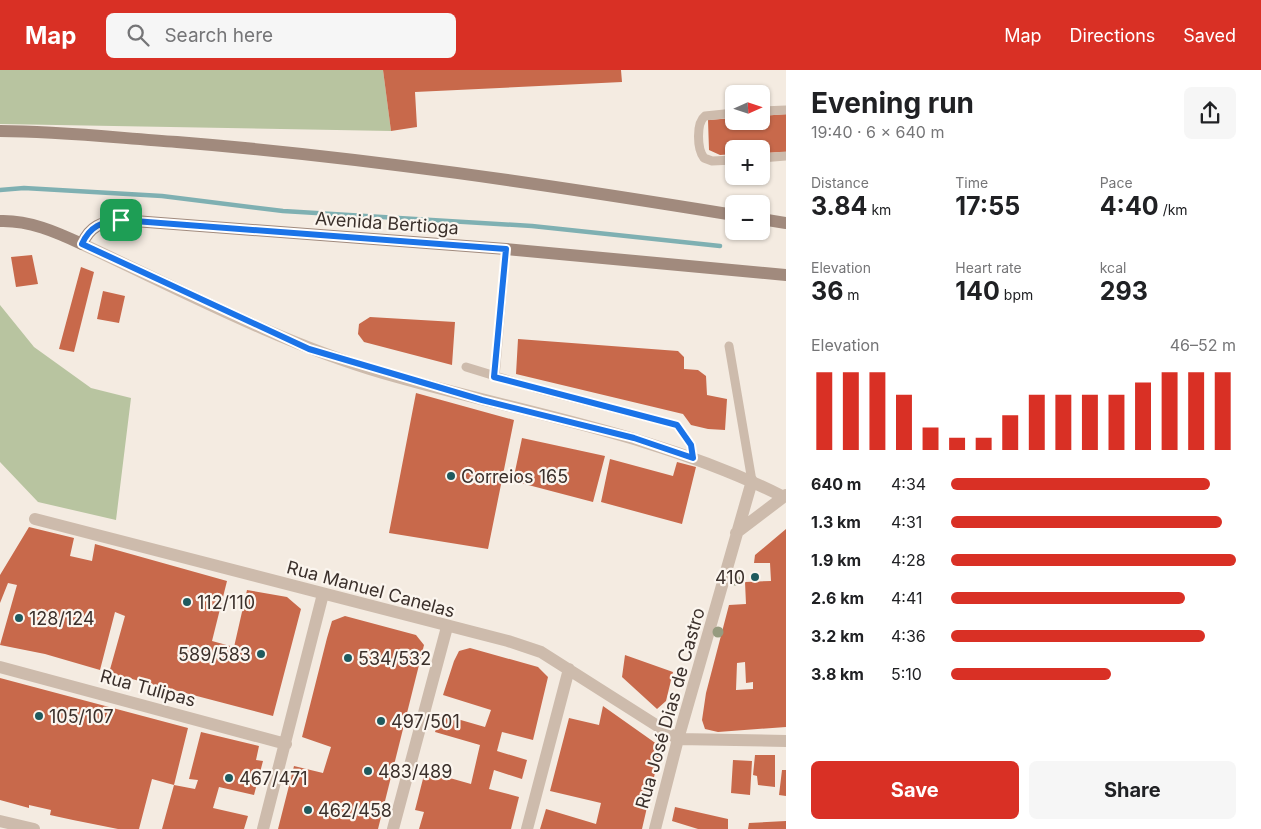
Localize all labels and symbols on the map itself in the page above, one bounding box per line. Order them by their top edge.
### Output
north arrow [725,85,770,130]
pin [100,199,142,241]
street label: Avenida Bertioga [314,207,460,239]
place label: Correios 165 [461,466,568,487]
marker: Correios 165 [445,470,457,482]
street label: Rua Manuel Canelas [285,556,457,622]
place label: 410 [715,567,745,588]
marker: 410 [749,571,761,583]
place label: 112/110 [197,592,255,613]
marker: 112/110 [181,596,193,608]
street label: Rua José Dias de Castro [631,605,709,811]
place label: 128/124 [29,608,95,629]
marker: 128/124 [13,612,25,624]
place label: 589/583 [178,644,251,665]
marker: 589/583 [255,648,267,660]
place label: 534/532 [358,648,431,669]
marker: 534/532 [342,652,354,664]
street label: Rua Tulipas [98,665,198,711]
place label: 105/107 [49,706,114,727]
marker: 105/107 [33,710,45,722]
place label: 497/501 [391,711,460,732]
marker: 497/501 [375,715,387,727]
place label: 483/489 [378,761,452,782]
marker: 483/489 [362,765,374,777]
place label: 467/471 [239,768,308,789]
marker: 467/471 [223,772,235,784]
place label: 462/458 [318,800,392,821]
marker: 462/458 [302,804,314,816]

